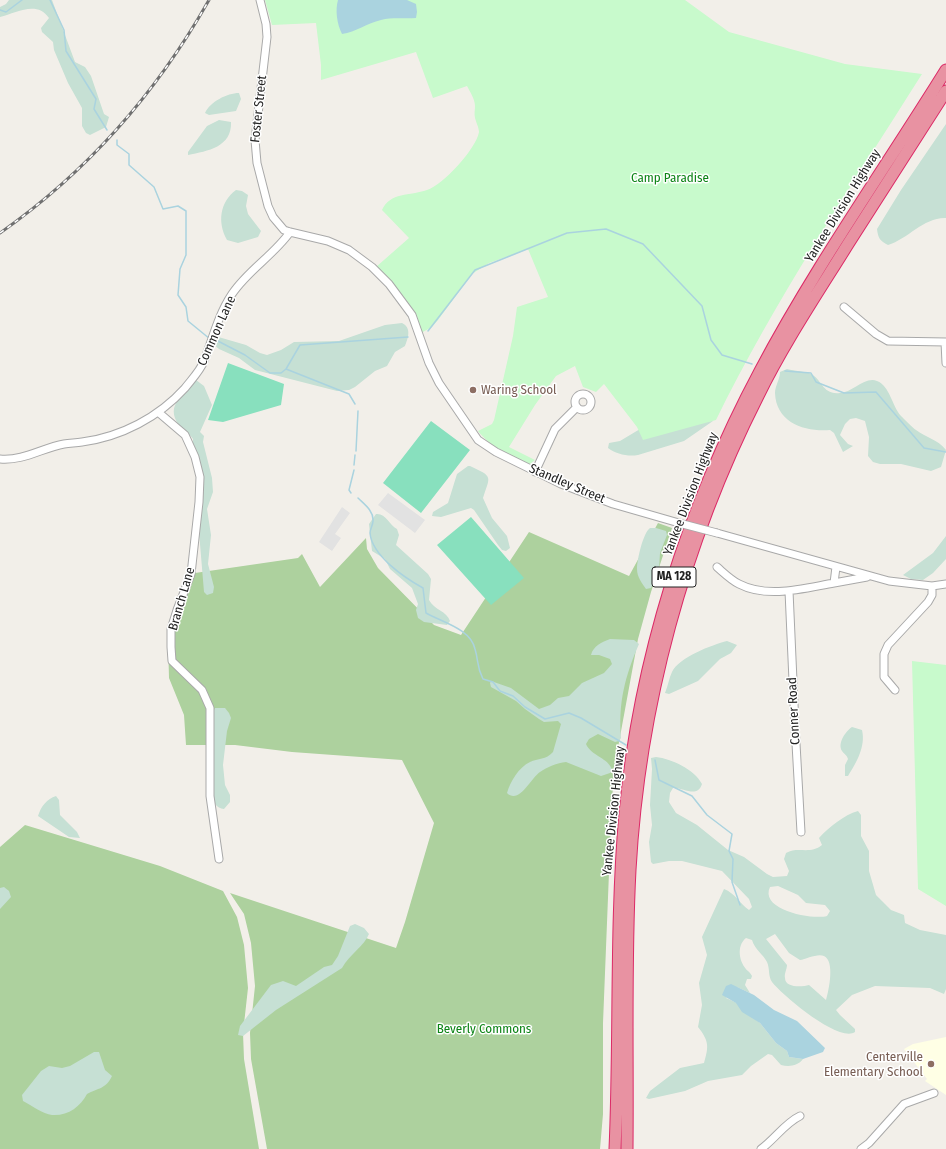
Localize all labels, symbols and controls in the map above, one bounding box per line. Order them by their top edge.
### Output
street label: Foster Street [248,75,270,143]
street label: Yankee Division Highway [802,147,884,265]
park label: Camp Paradise [631,170,709,186]
street label: Common Lane [195,293,239,369]
place label: Waring School [481,382,557,398]
marker: Waring School [468,385,478,395]
street label: Yankee Division Highway [660,430,722,558]
street label: Standley Street [527,461,607,507]
street label: Branch Lane [166,565,198,633]
road number: MA 128 [652,567,696,587]
street label: Conner Road [784,677,804,745]
street label: Yankee Division Highway [599,745,629,877]
park label: Beverly Commons [437,1021,531,1037]
place label: Centerville Elementary School [824,1049,923,1080]
marker: Centerville Elementary School [926,1059,936,1069]

